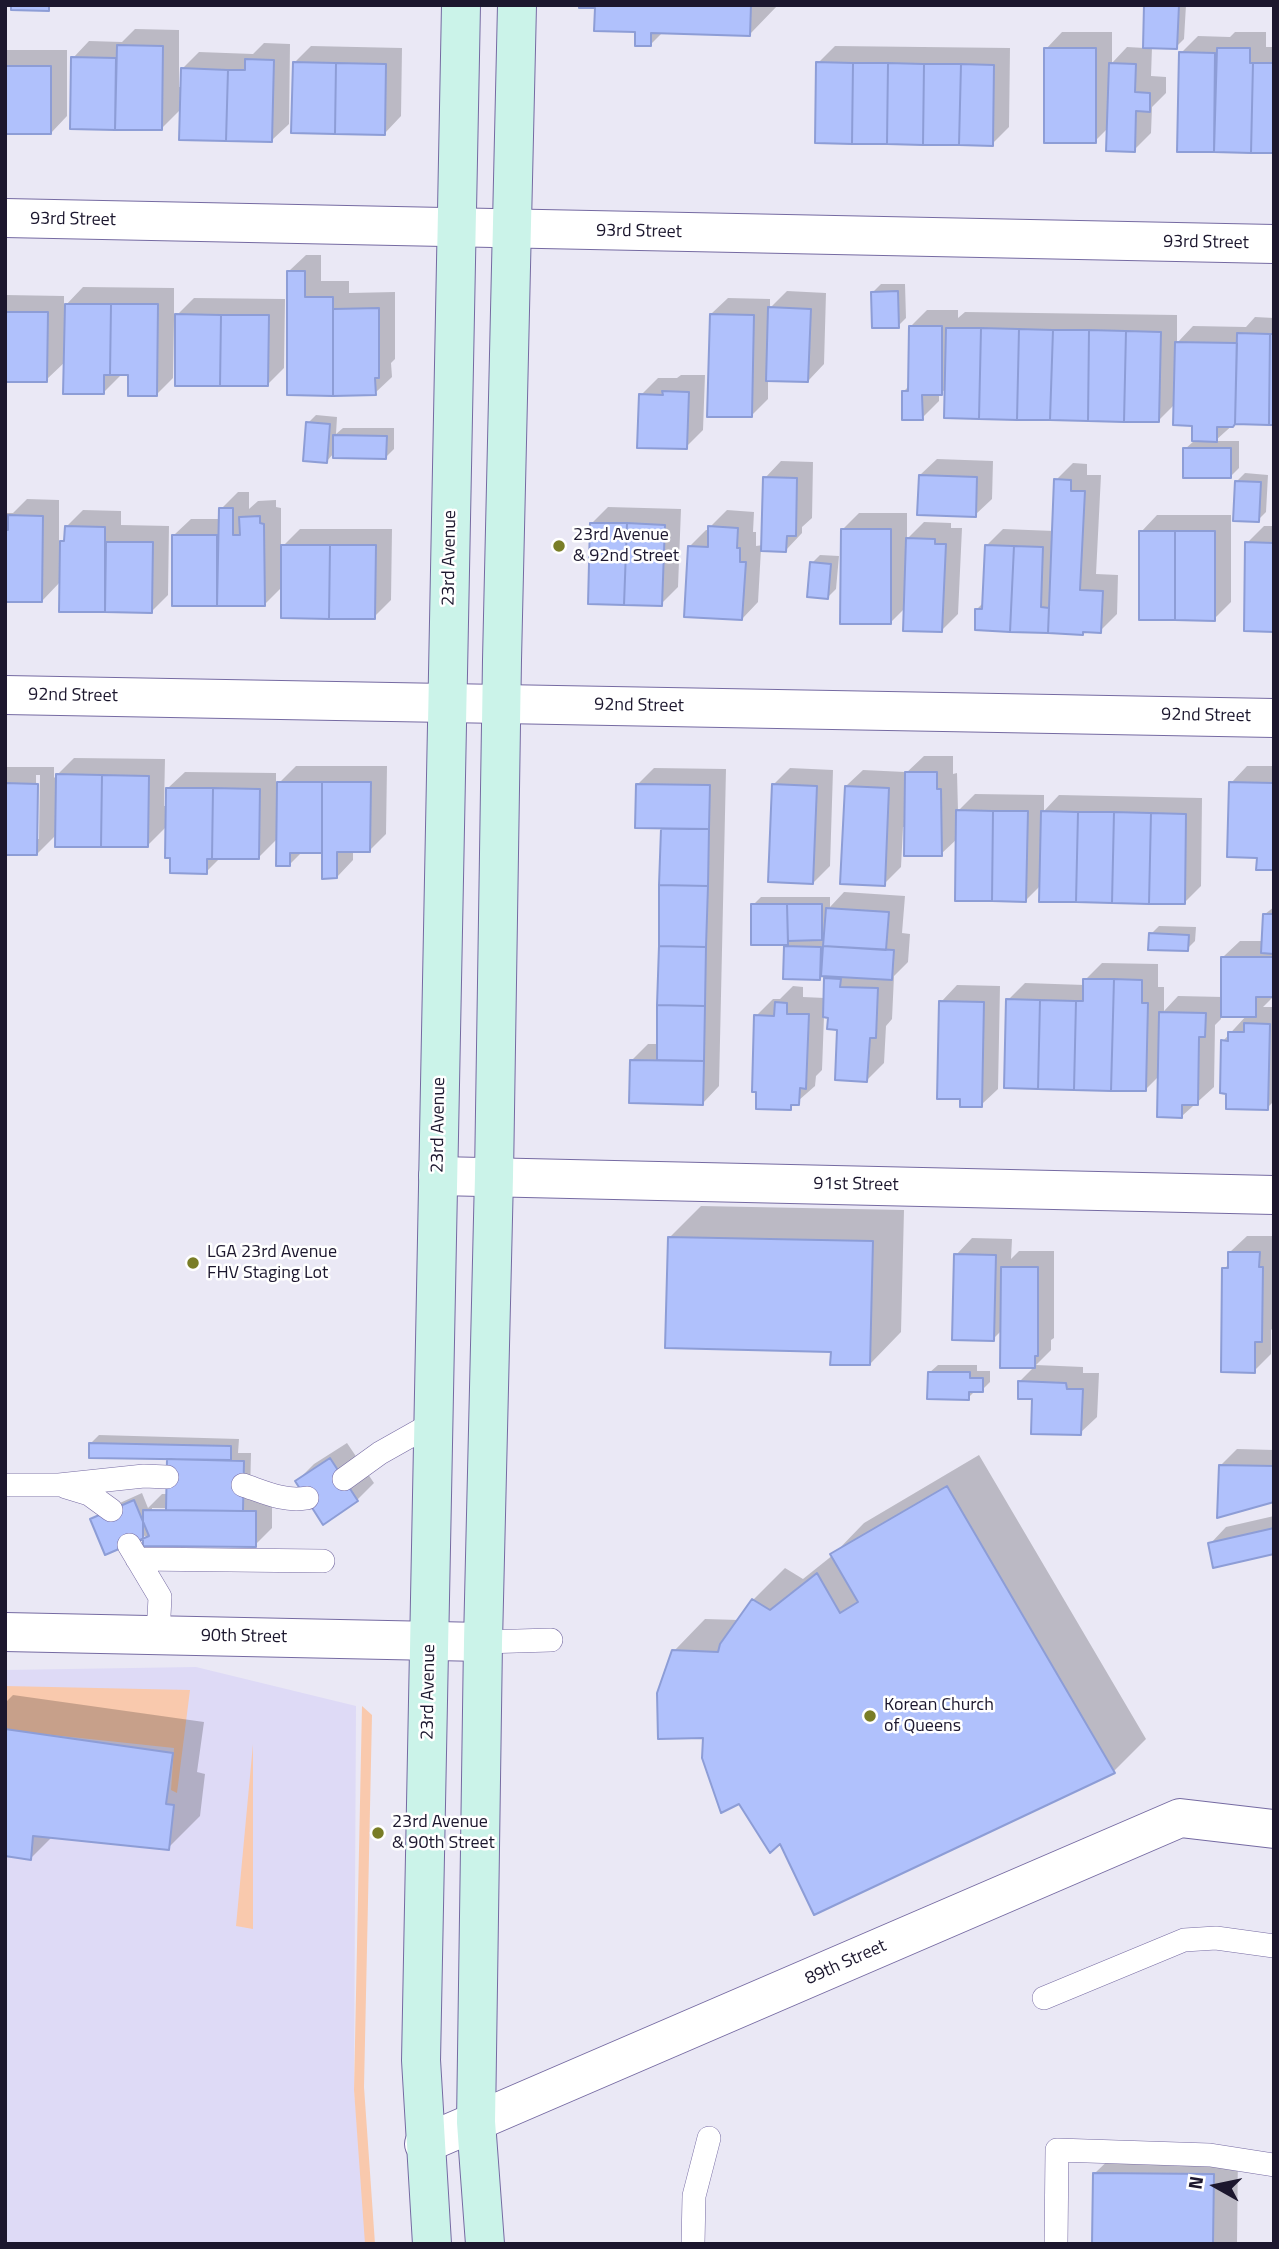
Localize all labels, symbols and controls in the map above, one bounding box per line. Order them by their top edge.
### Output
street label: 93rd Street [30,208,116,232]
street label: 93rd Street [596,220,682,244]
street label: 93rd Street [1163,231,1249,255]
street label: 23rd Avenue [438,510,462,606]
place label: 23rd Avenue & 92nd Street [573,525,679,568]
marker: 23rd Avenue & 92nd Street [551,538,567,554]
street label: 92nd Street [28,684,118,708]
street label: 92nd Street [594,694,684,718]
street label: 92nd Street [1161,704,1251,728]
street label: 23rd Avenue [427,1077,451,1173]
street label: 91st Street [813,1173,899,1197]
place label: LGA 23rd Avenue FHV Staging Lot [207,1242,337,1284]
marker: LGA 23rd Avenue FHV Staging Lot [185,1255,201,1271]
street label: 90th Street [201,1625,287,1649]
street label: 23rd Avenue [417,1644,441,1740]
place label: Korean Church of Queens [884,1695,994,1738]
marker: Korean Church of Queens [862,1708,878,1724]
place label: 23rd Avenue & 90th Street [392,1812,495,1854]
marker: 23rd Avenue & 90th Street [370,1825,386,1841]
street label: 89th Street [802,1936,890,1990]
north arrow [1181,2151,1251,2221]
text: N [1179,2174,1210,2191]

